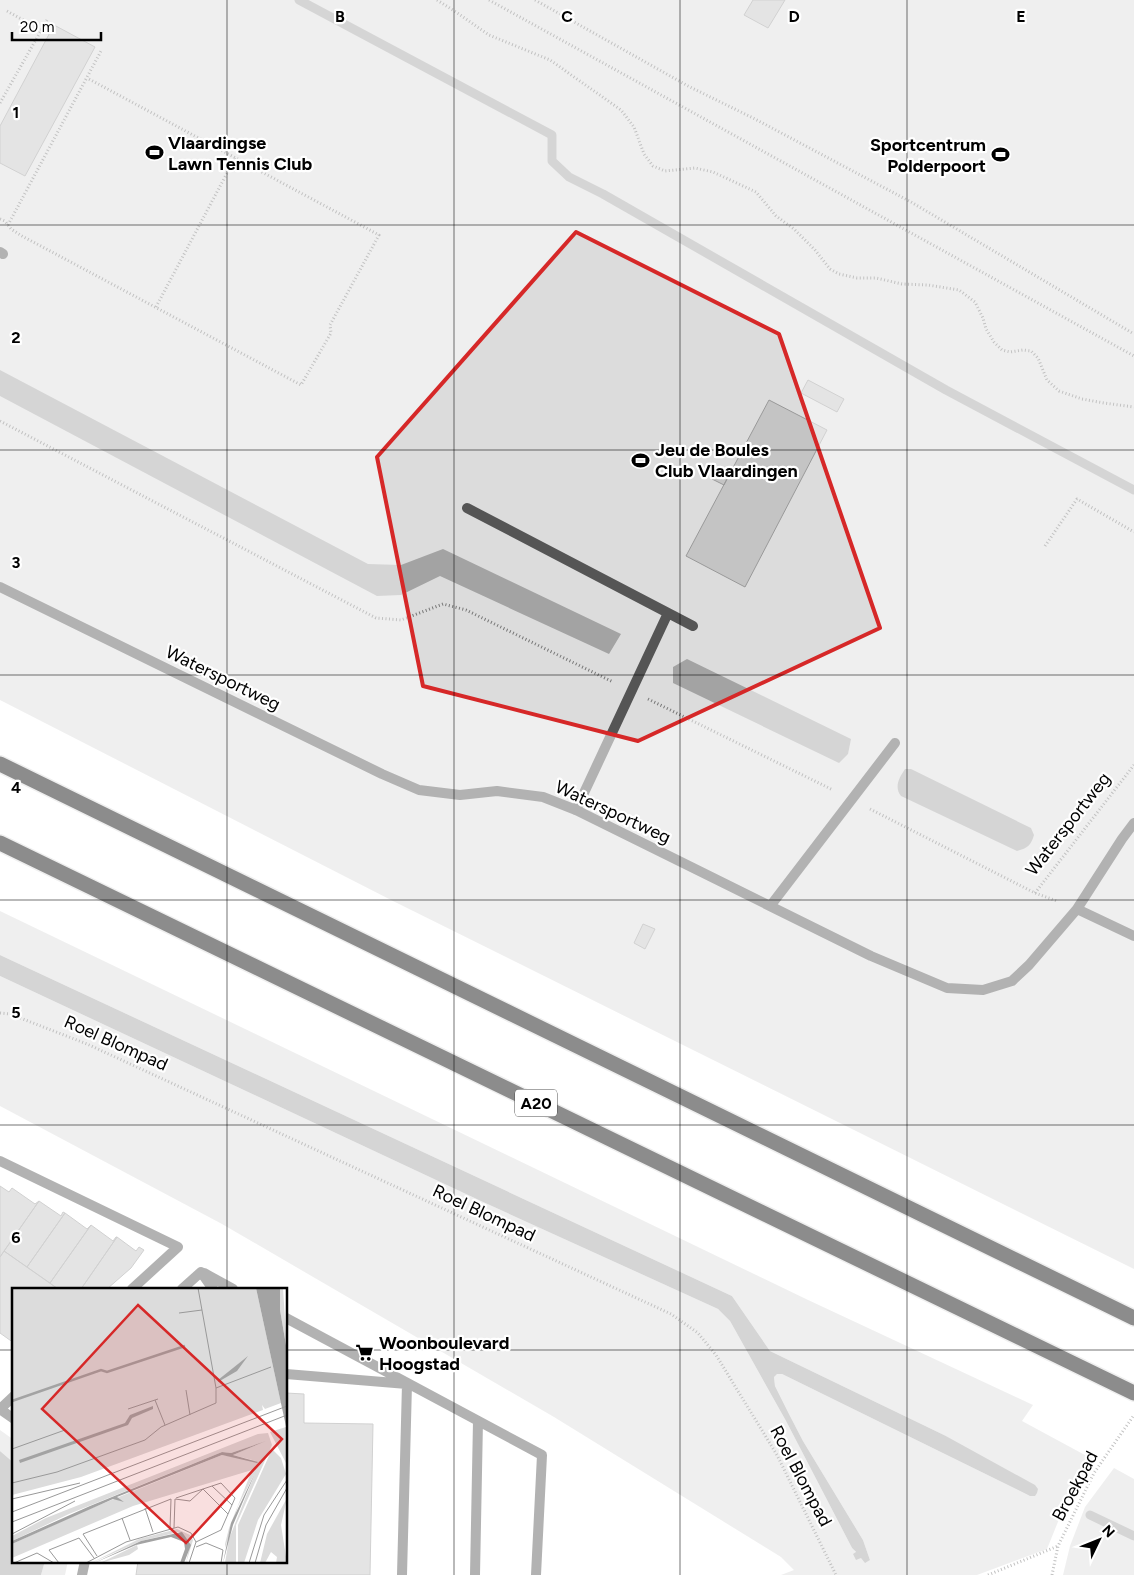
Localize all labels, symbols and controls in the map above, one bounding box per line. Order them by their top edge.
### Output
text: B [335,7,345,26]
text: C [561,7,573,26]
text: D [788,7,800,26]
text: E [1016,7,1026,26]
scale bar [12,10,101,42]
text: 20 m [20,18,54,36]
text: 1 [13,103,19,122]
place label: Vlaardingse Lawn Tennis Club [168,132,312,175]
place label: Sportcentrum Polderpoort [870,134,986,177]
sports icon: Vlaardingse Lawn Tennis Club [144,143,164,163]
sports icon: Sportcentrum Polderpoort [990,145,1010,165]
text: 2 [11,328,21,347]
place label: Jeu de Boules Club Vlaardingen [655,439,798,482]
sports icon: Jeu de Boules Club Vlaardingen [631,450,651,470]
text: 3 [12,553,21,572]
street label: Watersportweg [162,641,284,715]
street label: Watersportweg [1021,768,1115,880]
street label: Watersportweg [552,776,674,848]
text: 4 [11,778,21,797]
text: 5 [11,1003,21,1022]
street label: Roel Blompad [61,1010,171,1076]
road number: A20 [515,1090,557,1116]
street label: Roel Blompad [429,1180,539,1246]
text: 6 [11,1228,21,1247]
inset map [12,1288,288,1562]
place label: Woonboulevard Hoogstad [379,1332,509,1375]
supermarket icon: Woonboulevard Hoogstad [355,1343,375,1363]
street label: Roel Blompad [765,1422,837,1530]
street label: Broekpad [1047,1447,1103,1525]
north arrow [1074,1515,1124,1565]
text: N [1098,1522,1118,1541]

